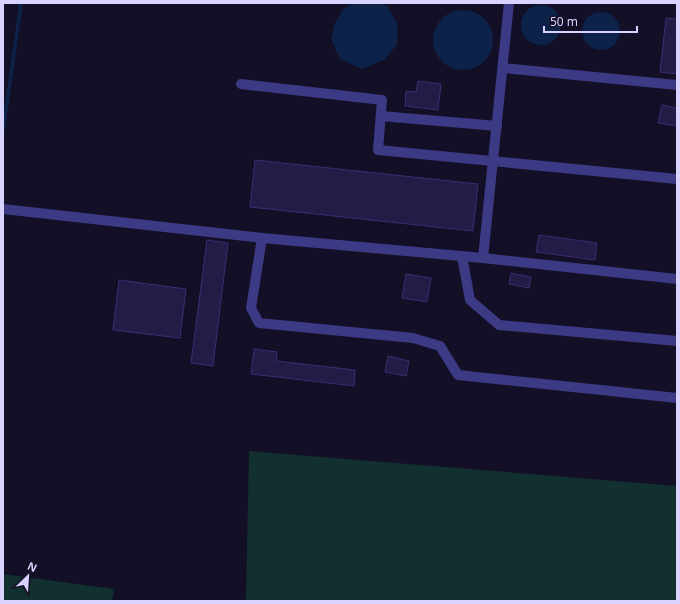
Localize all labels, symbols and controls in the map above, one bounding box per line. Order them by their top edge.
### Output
scale bar [544,8,637,34]
text: 50 m [550,13,578,30]
north arrow [8,556,48,596]
text: N [25,558,40,575]

